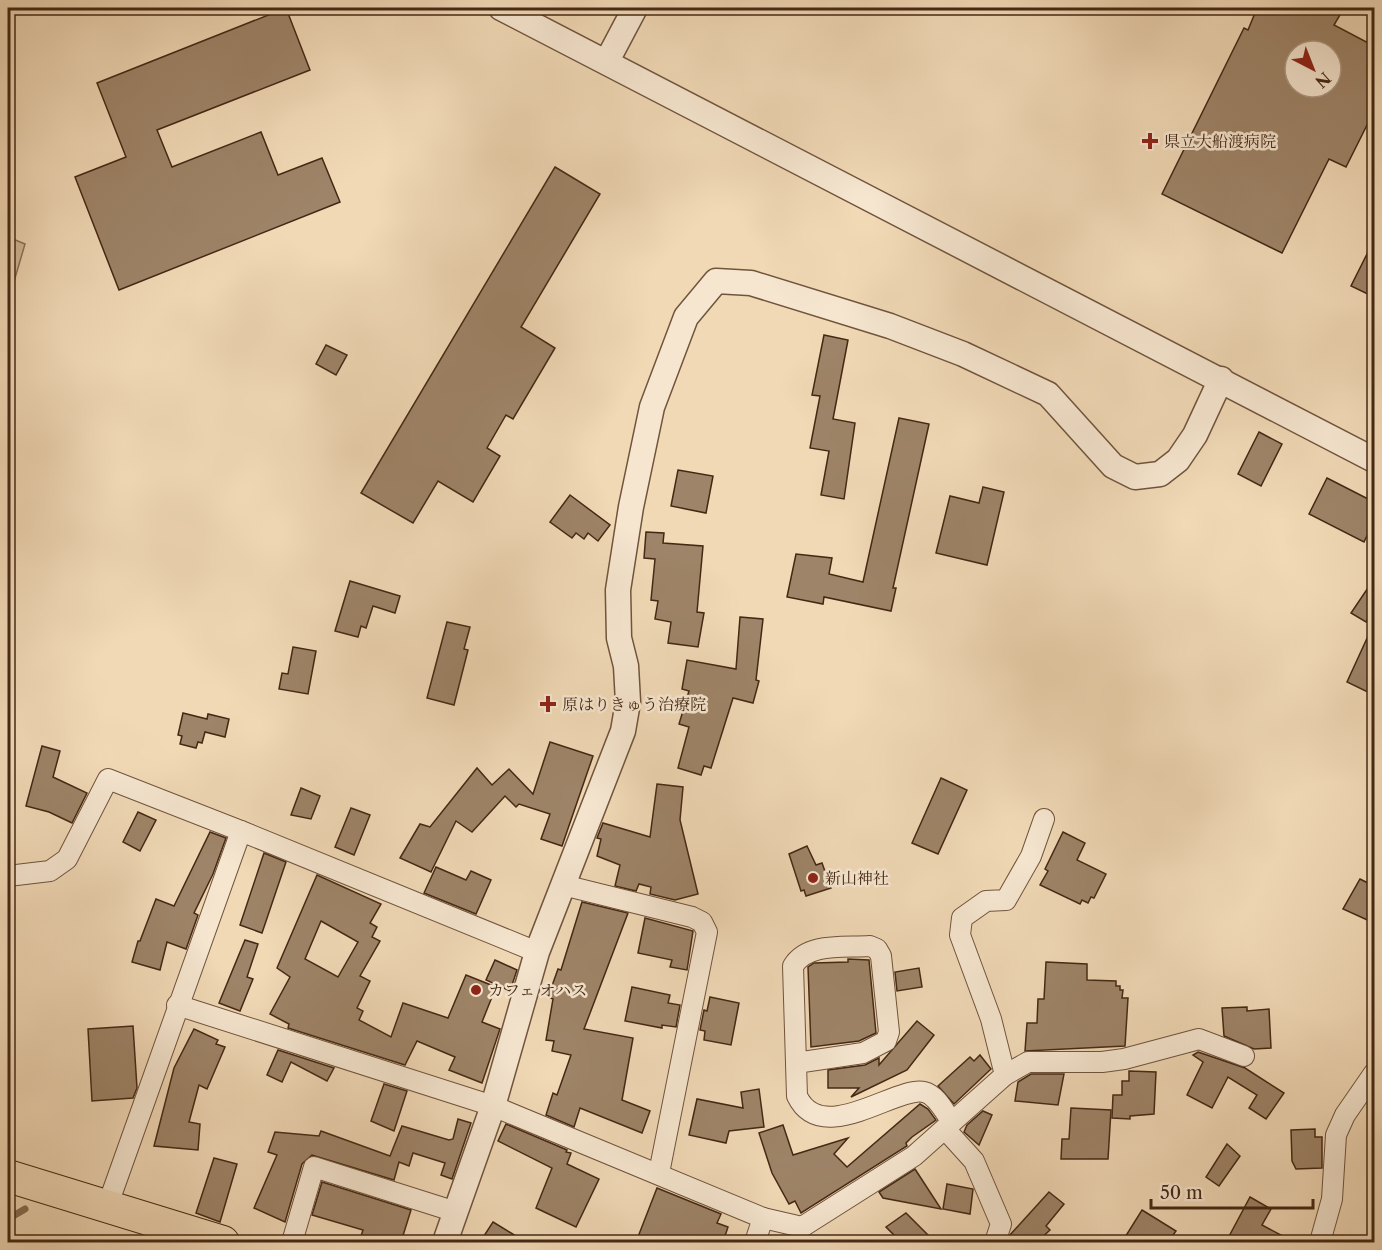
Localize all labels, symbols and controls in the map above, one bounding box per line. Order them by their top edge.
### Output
north arrow [1283,39,1343,99]
text: N [1311,68,1335,92]
place label: 県立大船渡病院 [1164,131,1276,151]
marker: 県立大船渡病院 [1141,132,1159,150]
place label: 原はりきゅう治療院 [562,694,706,714]
marker: 原はりきゅう治療院 [539,695,557,713]
place label: 新山神社 [825,868,889,888]
marker: 新山神社 [806,871,820,885]
place label: カフェ オハス [488,980,587,1000]
marker: カフェ オハス [469,983,483,997]
scale bar [1151,1172,1313,1210]
text: 50 m [1160,1182,1203,1204]

